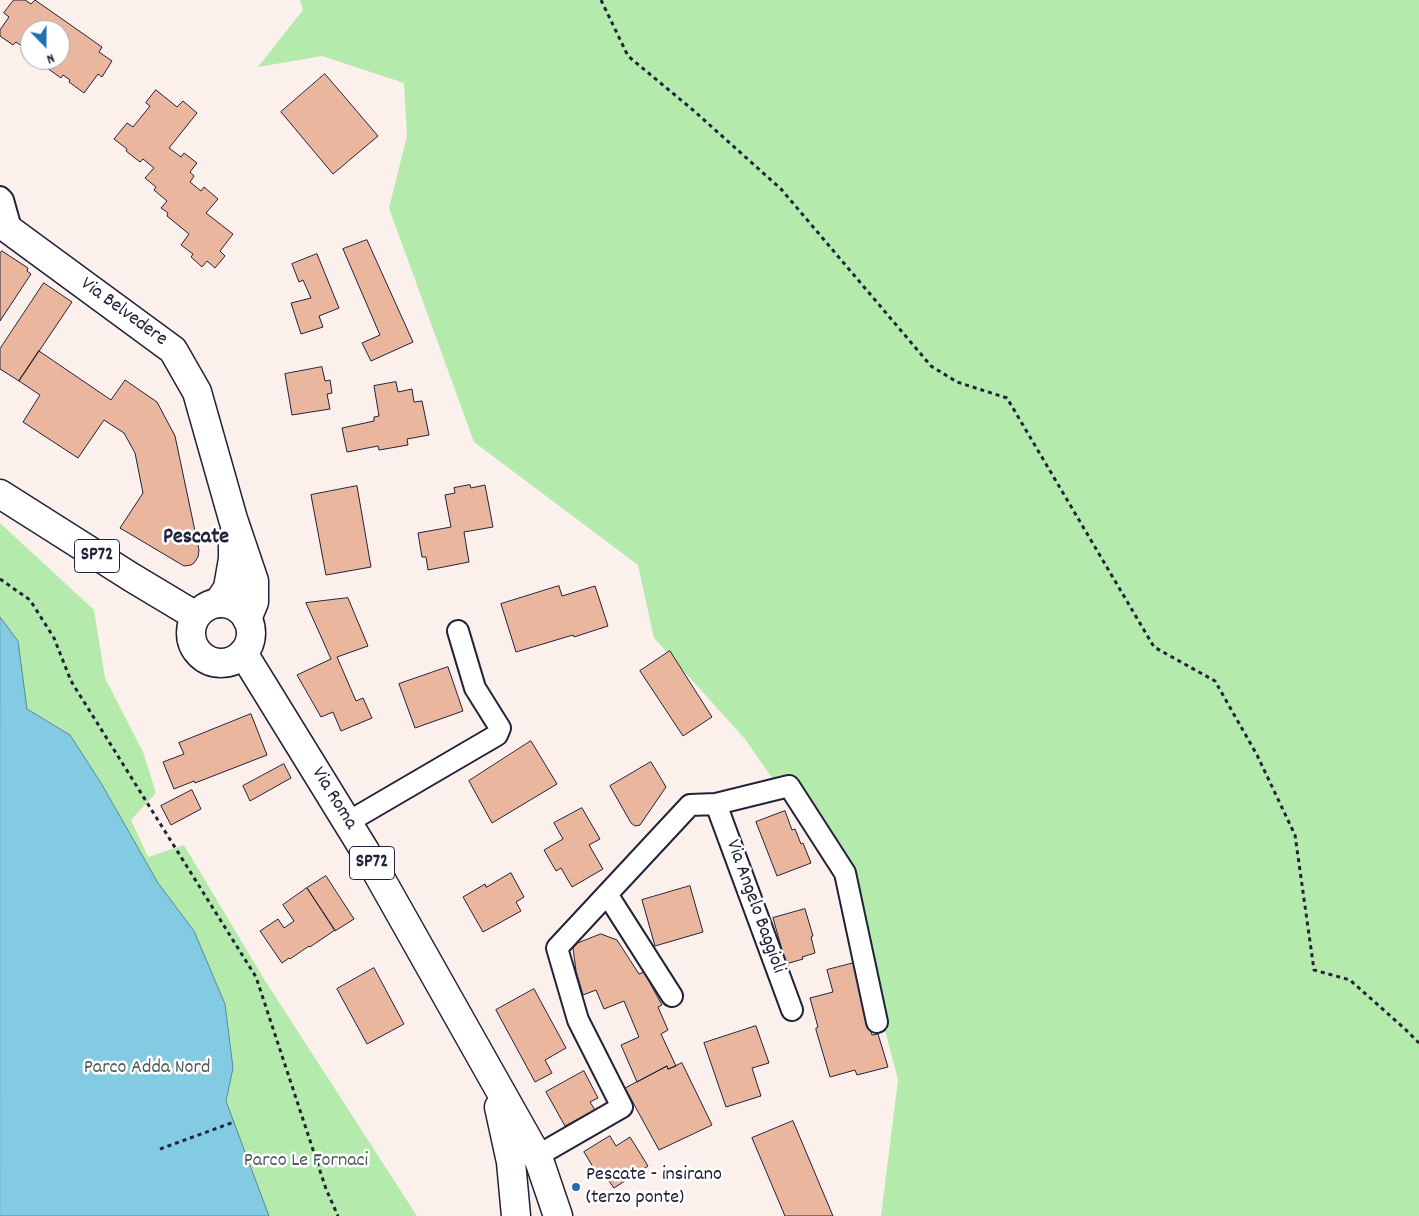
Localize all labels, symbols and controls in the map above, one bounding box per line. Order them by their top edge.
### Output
north arrow [20,20,70,70]
text: N [43,47,57,69]
street label: Via Belvedere [75,273,171,353]
district label: Pescate [163,526,229,552]
road number: SP72 [74,540,120,572]
street label: Via Roma [305,763,361,835]
street label: Via Angelo Baggioli [719,837,789,977]
road number: SP72 [350,846,394,880]
park label: Parco Adda Nord [84,1057,210,1081]
park label: Parco Le Fornaci [244,1150,368,1174]
place label: Pescate - insirano (terzo ponte) [586,1164,722,1211]
marker: Pescate - insirano (terzo ponte) [570,1181,582,1193]

